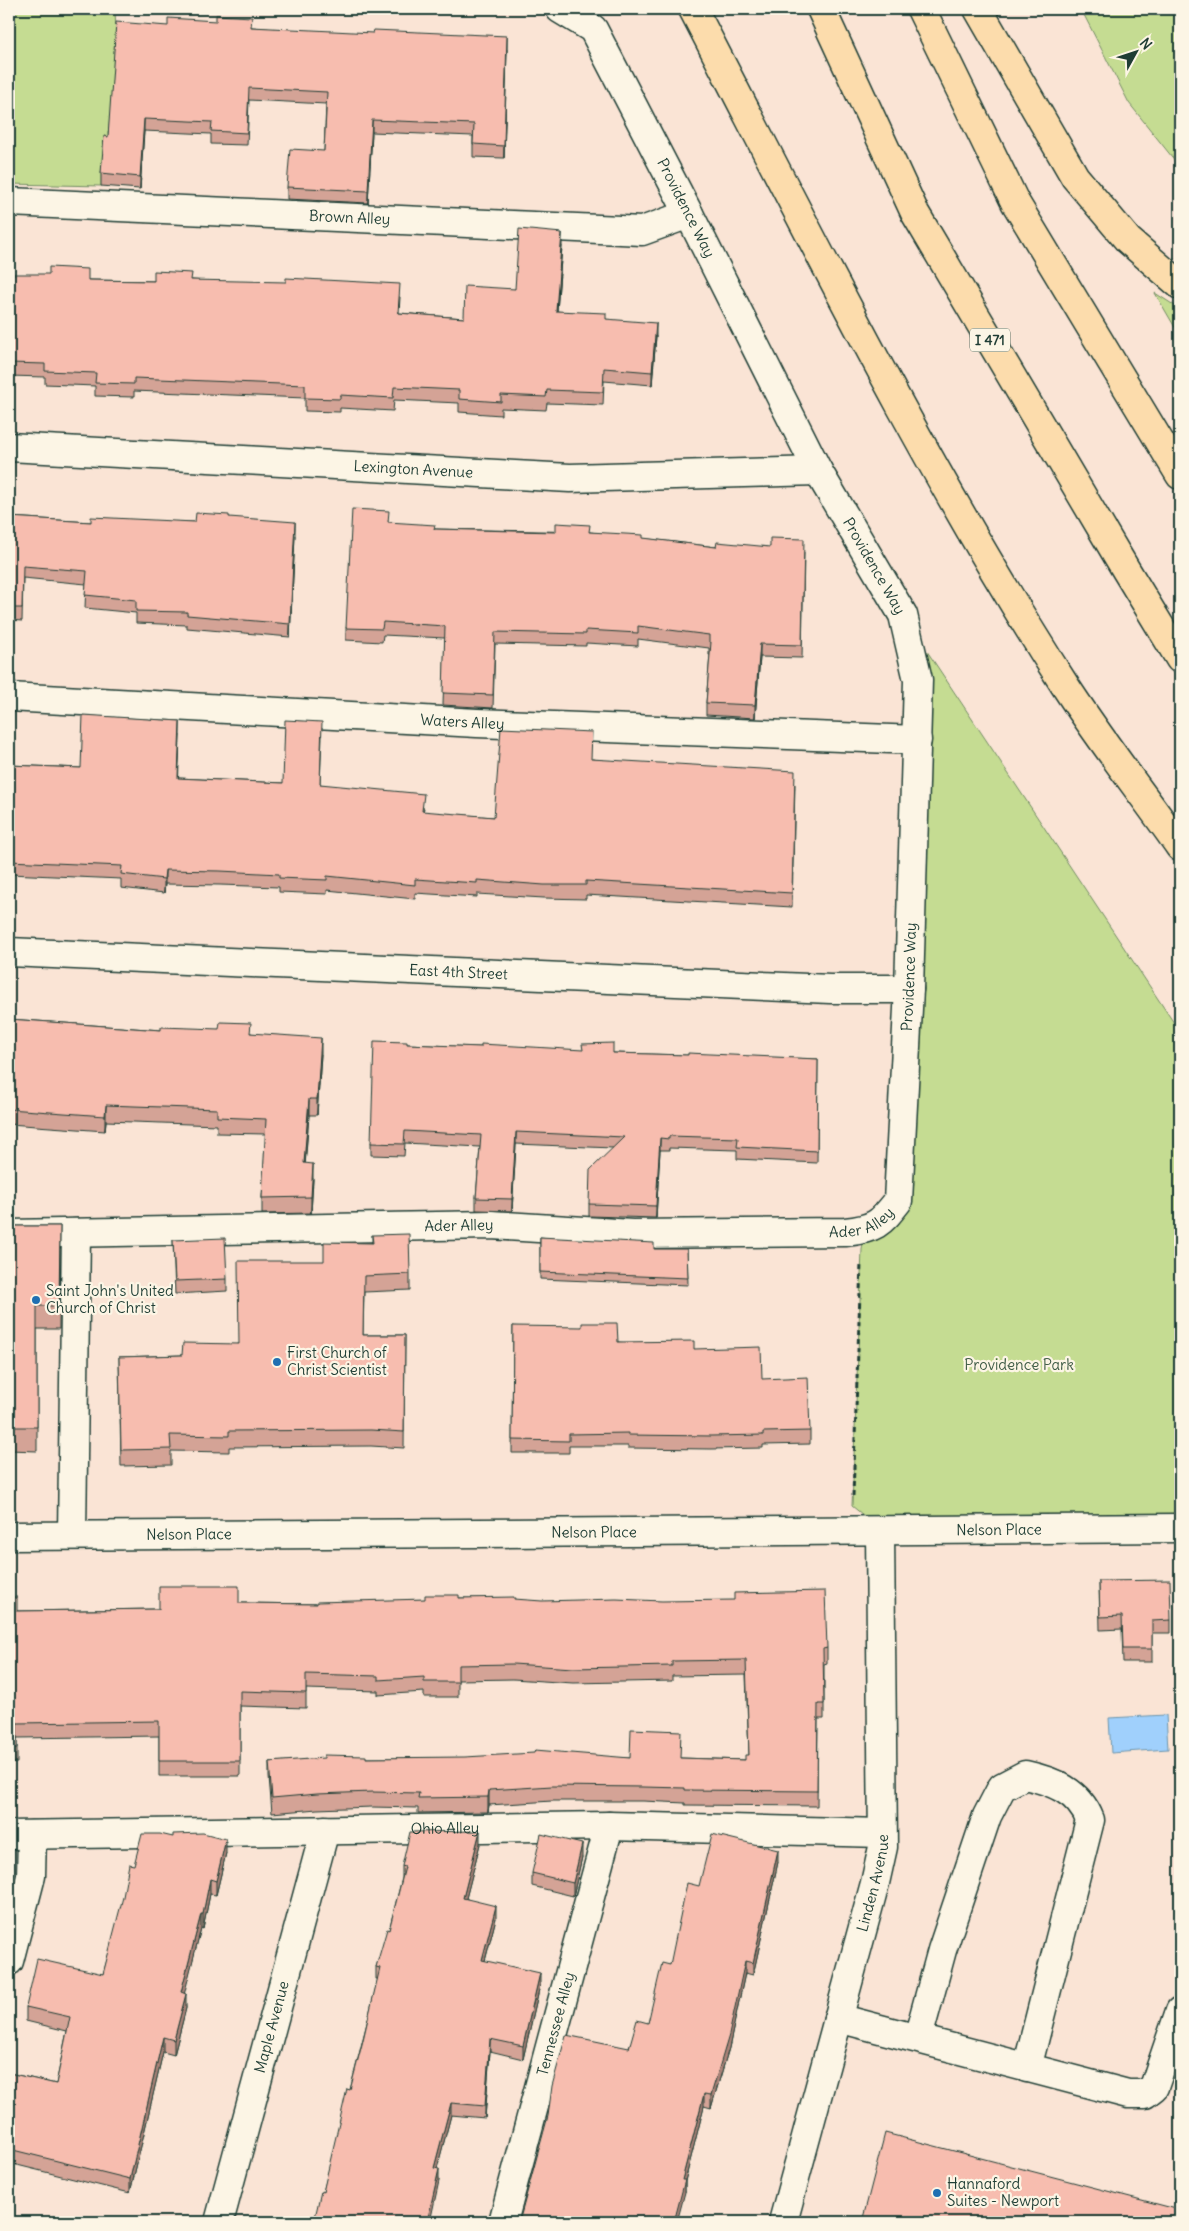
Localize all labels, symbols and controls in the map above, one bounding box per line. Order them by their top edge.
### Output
north arrow [1112,28,1162,78]
text: N [1136,34,1156,53]
street label: Providence Way [653,155,720,261]
street label: Brown Alley [309,206,391,228]
road number: I 471 [970,328,1010,352]
street label: Lexington Avenue [353,456,474,482]
street label: Providence Way [839,514,910,618]
street label: Waters Alley [420,710,505,733]
street label: Providence Way [897,922,920,1032]
street label: East 4th Street [409,960,508,983]
street label: Ader Alley [829,1203,898,1241]
street label: Ader Alley [424,1215,494,1235]
place label: Saint John's United Church of Christ [46,1281,174,1317]
marker: Saint John's United Church of Christ [30,1294,42,1306]
place label: First Church of Christ Scientist [287,1343,388,1379]
park label: Providence Park [964,1355,1074,1374]
marker: First Church of Christ Scientist [271,1356,283,1368]
street label: Nelson Place [956,1520,1042,1539]
street label: Nelson Place [551,1522,637,1542]
street label: Nelson Place [146,1524,232,1544]
street label: Ohio Alley [410,1818,479,1838]
street label: Linden Avenue [852,1834,892,1934]
street label: Tennessee Alley [533,1970,579,2078]
street label: Maple Avenue [250,1979,293,2075]
place label: Hannaford Suites - Newport [947,2174,1059,2210]
marker: Hannaford Suites - Newport [931,2187,943,2199]

